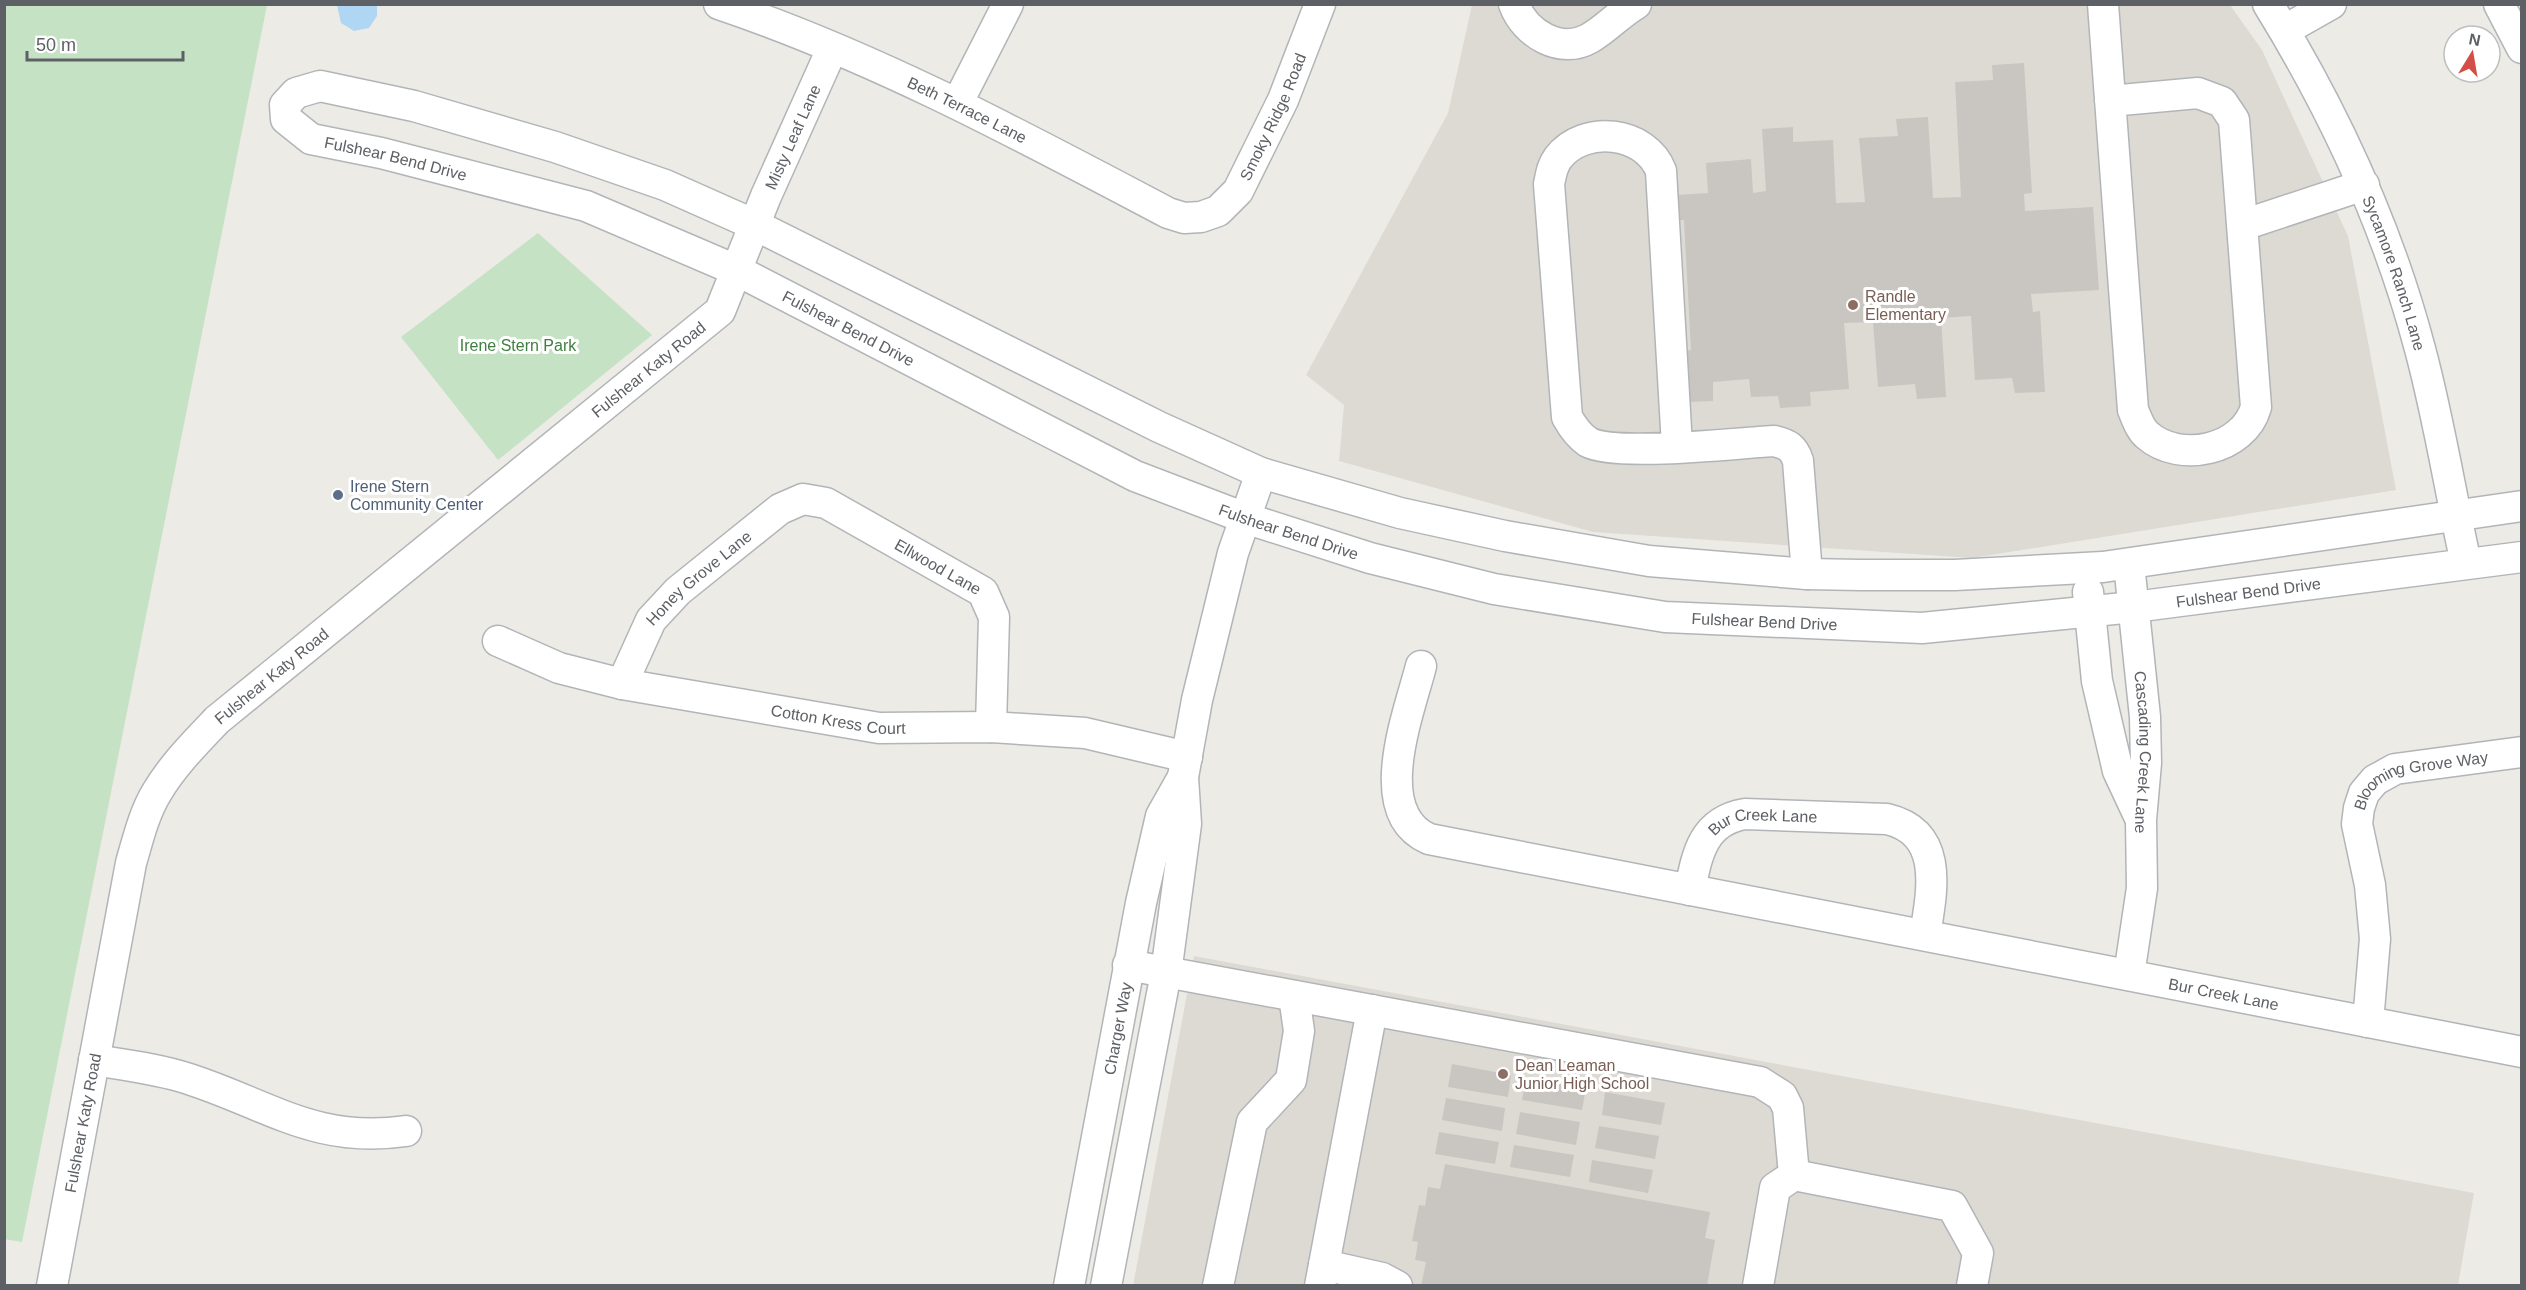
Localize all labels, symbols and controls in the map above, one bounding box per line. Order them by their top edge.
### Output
scale bar [27,24,183,62]
north arrow [2442,24,2502,84]
text: N [2467,30,2482,49]
text: 50 m [36,35,76,55]
street label: Smoky Ridge Road [1237,51,1309,183]
street label: Beth Terrace Lane [905,74,1030,147]
street label: Misty Leaf Lane [762,82,824,192]
street label: Fulshear Bend Drive [323,134,469,184]
street label: Sycamore Ranch Lane [2359,193,2428,352]
street label: Fulshear Bend Drive [780,287,917,370]
place label: Randle Elementary [1865,288,1946,323]
marker: Randle Elementary [1846,298,1860,312]
street label: Fulshear Katy Road [588,318,709,421]
park label: Irene Stern Park [460,337,577,354]
place label: Irene Stern Community Center [350,478,484,513]
marker: Irene Stern Community Center [331,488,345,502]
street label: Fulshear Bend Drive [1216,501,1361,563]
street label: Honey Grove Lane [643,527,755,629]
street label: Ellwood Lane [892,536,984,598]
street label: Fulshear Bend Drive [2175,575,2322,611]
street label: Fulshear Bend Drive [1691,610,1838,633]
street label: Fulshear Katy Road [211,625,332,728]
street label: Cascading Creek Lane [2131,670,2154,834]
street label: Cotton Kress Court [770,702,906,737]
street label: Blooming Grove Way [2351,749,2489,812]
street label: Bur Creek Lane [1705,806,1818,839]
street label: Bur Creek Lane [2167,975,2280,1013]
street label: Charger Way [1101,981,1135,1076]
street label: Fulshear Katy Road [62,1052,104,1194]
place label: Dean Leaman Junior High School [1515,1057,1649,1092]
marker: Dean Leaman Junior High School [1496,1067,1510,1081]

